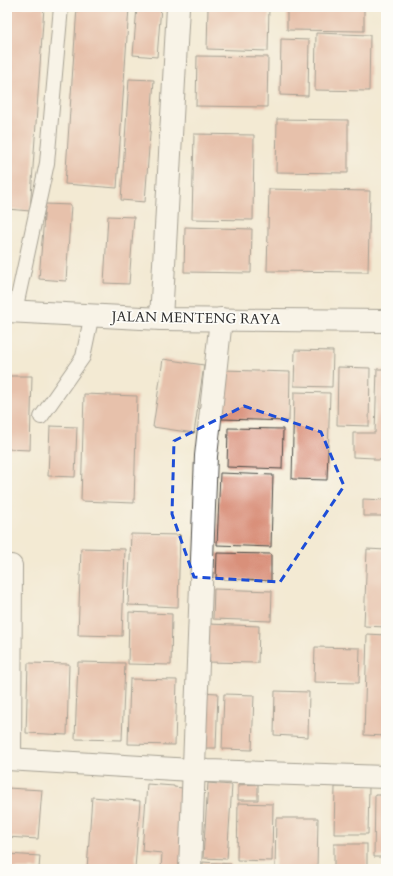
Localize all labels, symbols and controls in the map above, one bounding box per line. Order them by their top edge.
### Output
street label: JALAN MENTENG RAYA [110,307,280,329]

